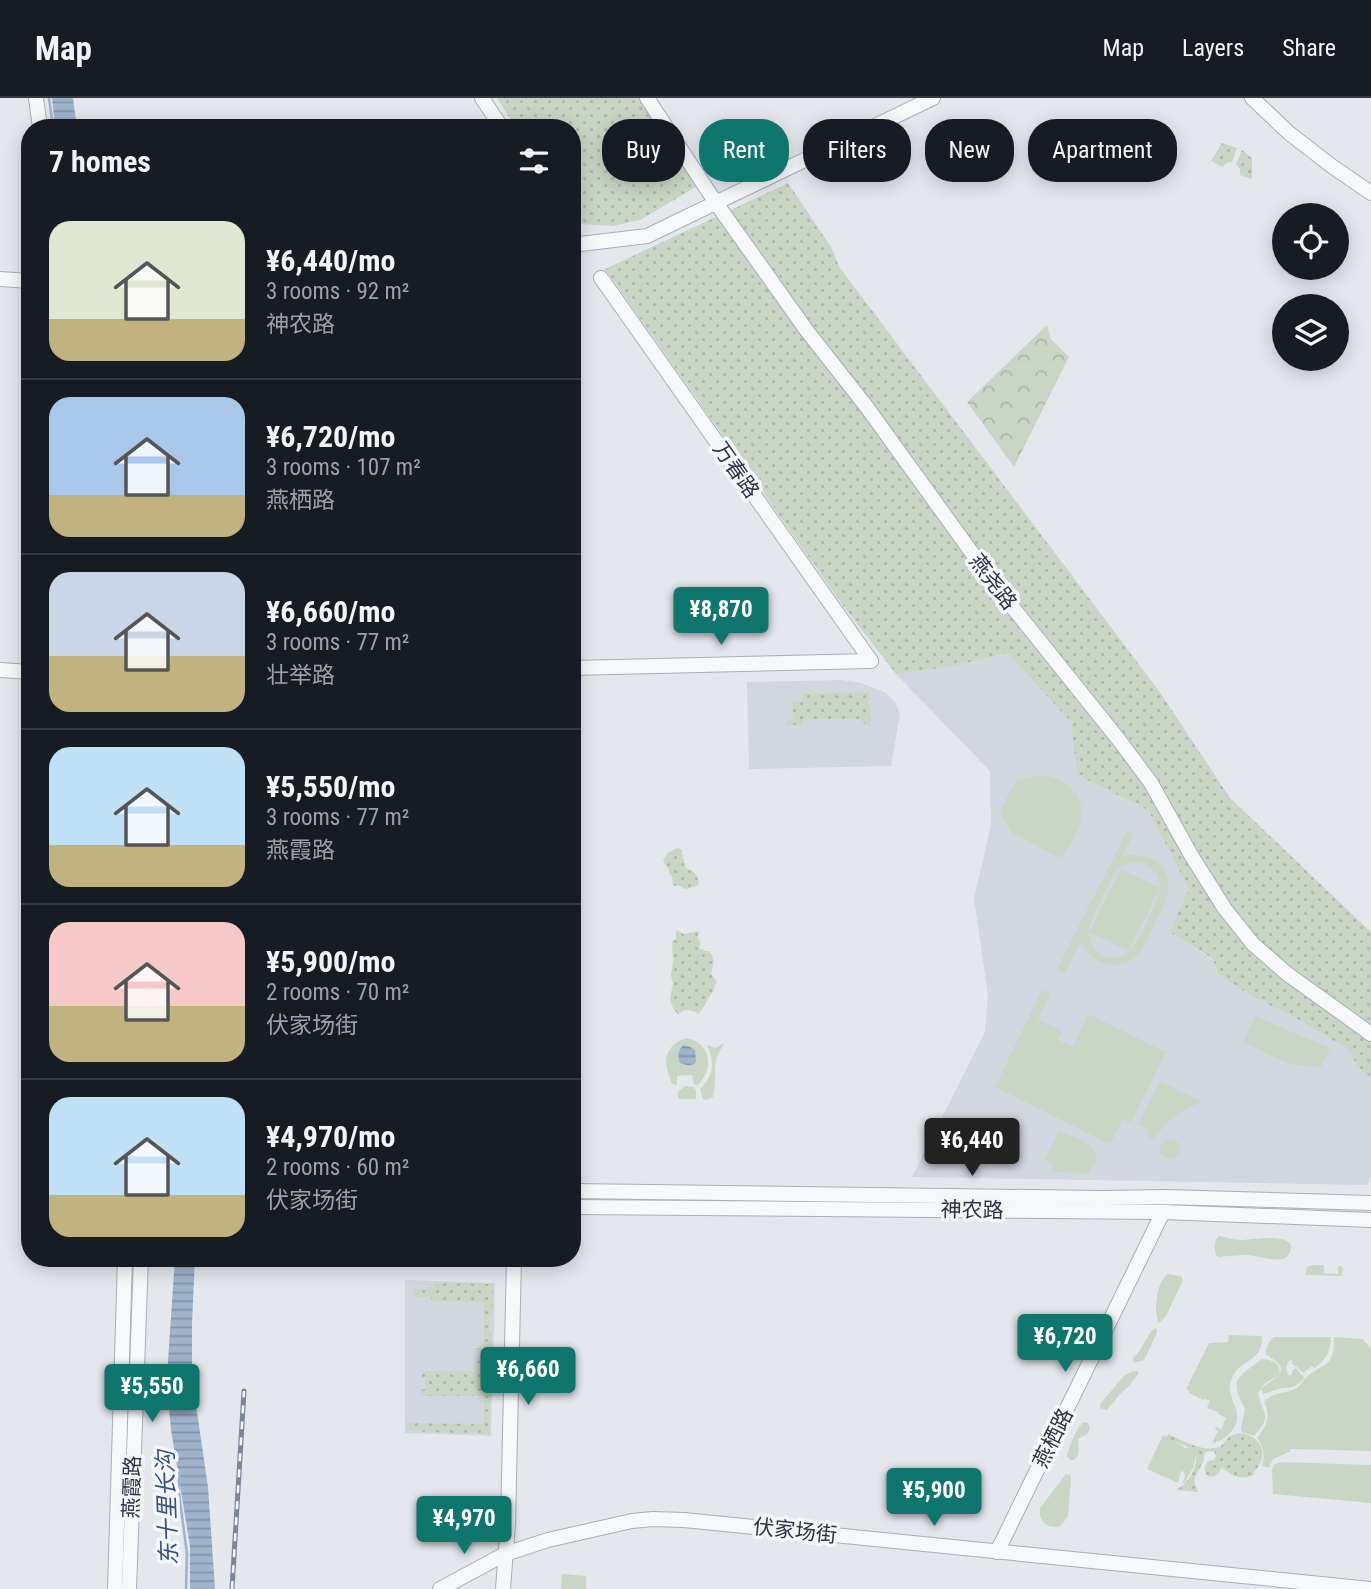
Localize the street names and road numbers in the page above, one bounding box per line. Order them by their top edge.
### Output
street label: 万春路 [708,437,764,503]
street label: 燕尧路 [964,550,1022,614]
street label: 神农路 [940,1197,1004,1223]
street label: 燕栖路 [1028,1404,1078,1472]
street label: 燕霞路 [119,1455,145,1519]
street label: 伏家场街 [752,1515,838,1547]

